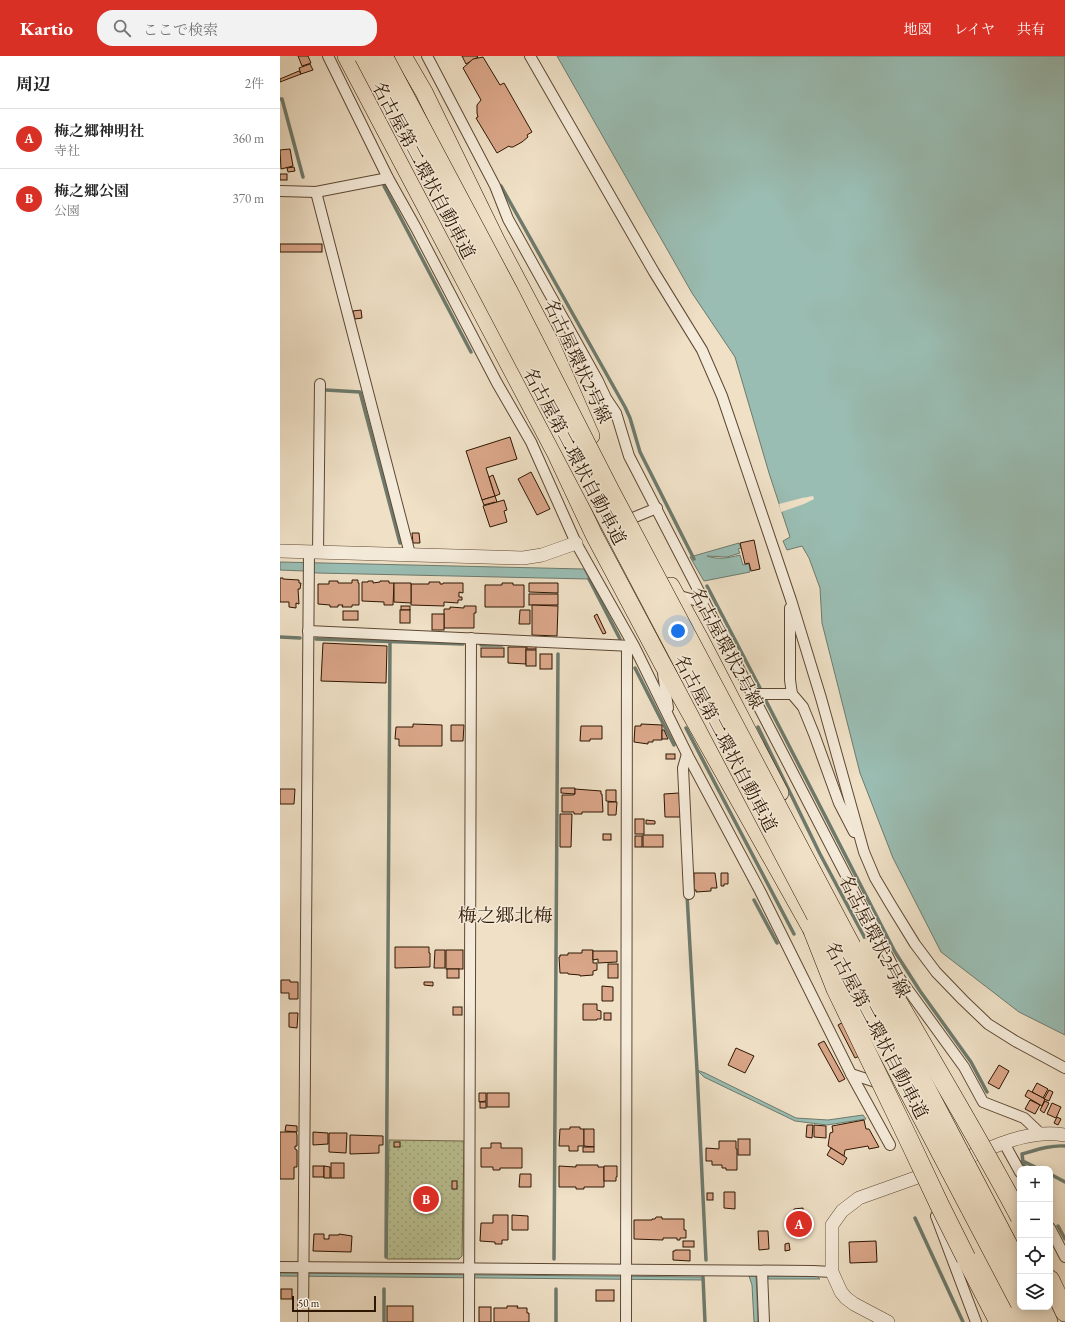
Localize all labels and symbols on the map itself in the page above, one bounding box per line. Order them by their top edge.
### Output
street label: 名古屋第二環状自動車道 [367,77,481,263]
street label: 名古屋環状2号線 [539,295,617,427]
street label: 名古屋第二環状自動車道 [518,363,632,549]
street label: 名古屋環状2号線 [685,583,769,713]
your location [668,621,688,641]
street label: 名古屋第二環状自動車道 [669,650,783,836]
street label: 名古屋環状2号線 [834,871,916,1001]
district label: 梅之郷北梅 [457,903,553,928]
street label: 名古屋第二環状自動車道 [820,937,934,1123]
pin: B [413,1184,439,1214]
pin: A [786,1209,812,1239]
scale bar [292,1294,376,1313]

